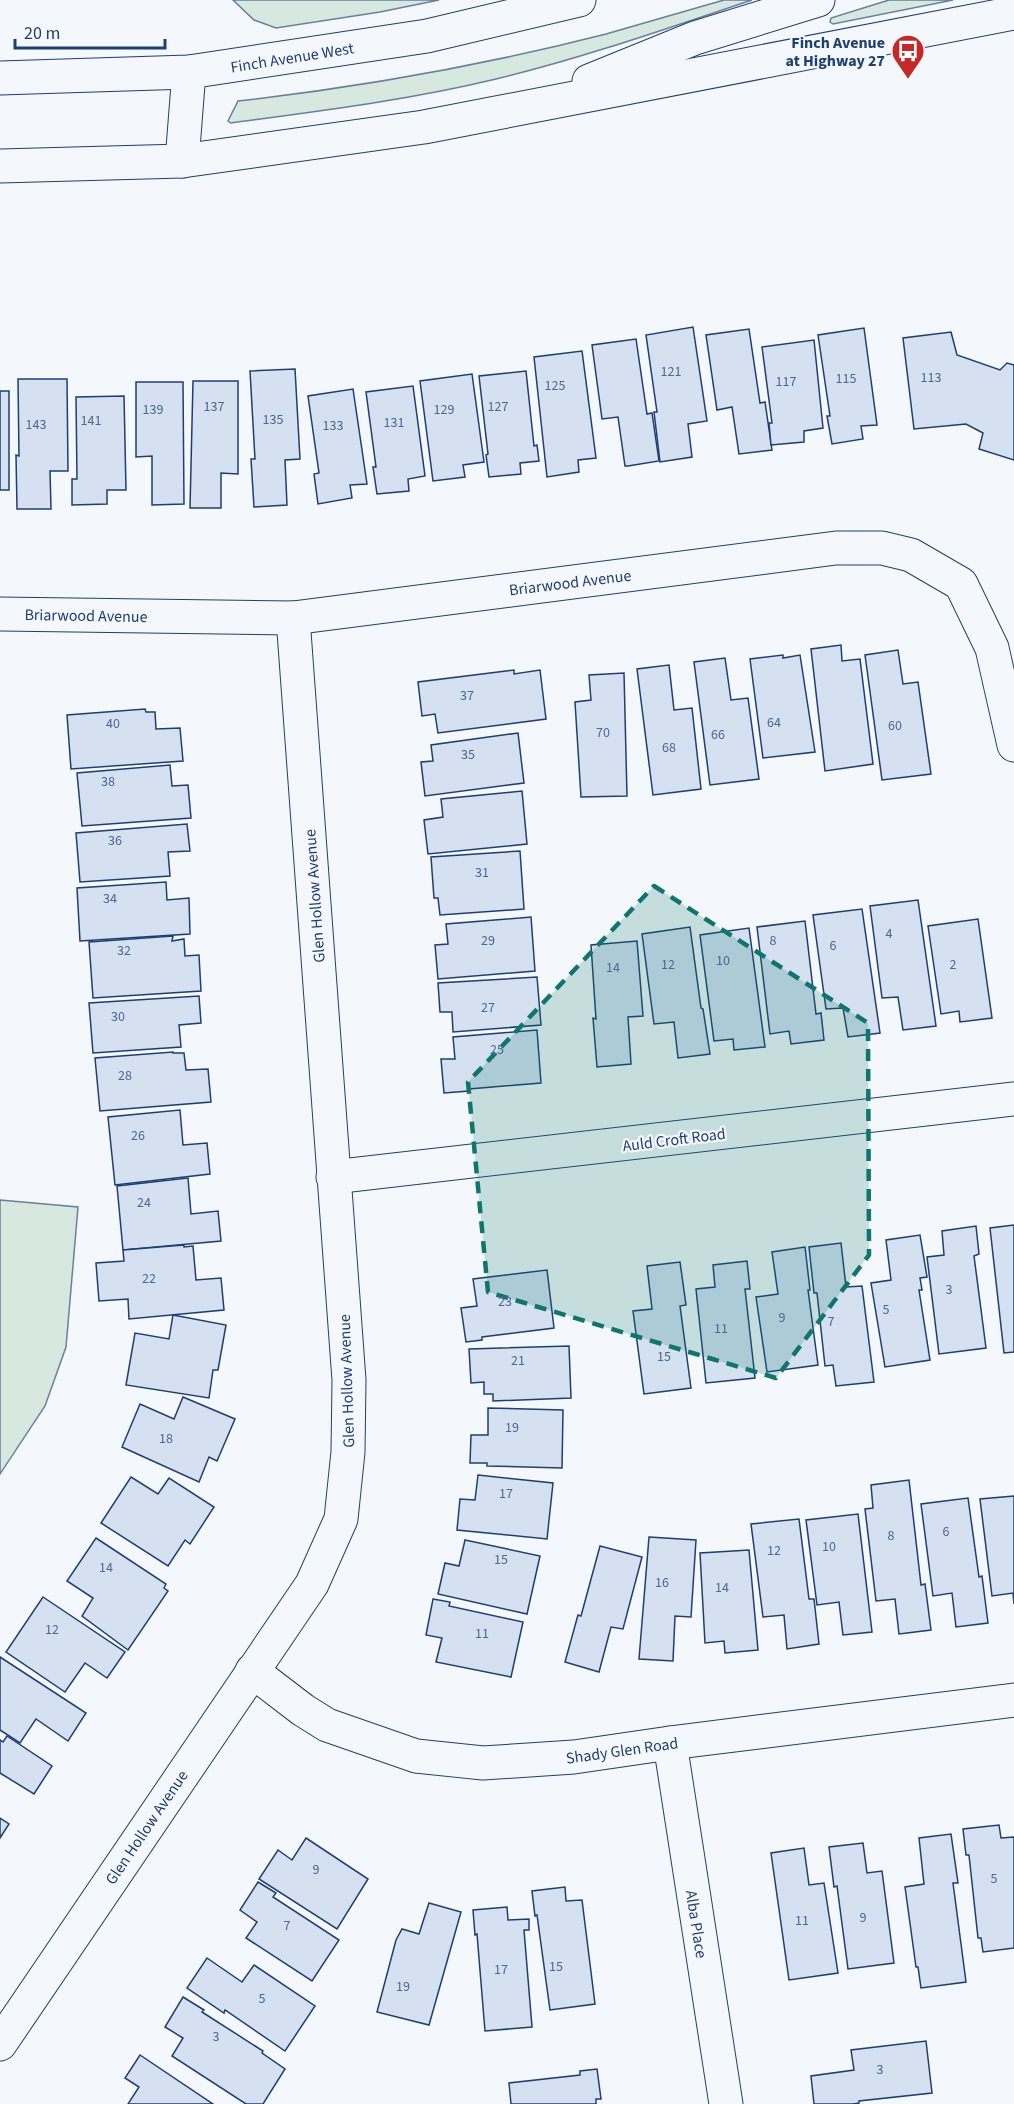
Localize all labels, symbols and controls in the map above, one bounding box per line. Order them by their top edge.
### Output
scale bar [15,12,165,50]
text: 20 m [24,21,60,46]
place label: Finch Avenue at Highway 27 [786,32,885,72]
bus stop icon: Finch Avenue at Highway 27 [890,33,926,80]
street label: Finch Avenue West [229,37,356,79]
house number: 121 [661,362,681,382]
house number: 113 [921,368,941,388]
house number: 115 [836,369,856,389]
house number: 117 [776,372,796,392]
house number: 125 [545,376,565,396]
house number: 137 [204,397,224,417]
house number: 127 [488,397,508,417]
house number: 139 [143,400,163,420]
house number: 129 [434,400,454,420]
house number: 135 [263,410,283,430]
house number: 141 [81,411,101,431]
house number: 131 [384,413,404,433]
house number: 143 [26,415,46,435]
house number: 133 [323,416,343,436]
street label: Briarwood Avenue [508,565,633,601]
street label: Briarwood Avenue [24,604,148,628]
house number: 37 [460,686,474,706]
house number: 64 [767,713,781,733]
house number: 40 [106,714,120,734]
house number: 60 [888,716,902,736]
house number: 70 [596,723,610,743]
house number: 66 [711,725,725,745]
house number: 68 [662,738,676,758]
house number: 35 [461,745,475,765]
house number: 38 [101,772,115,792]
street label: Glen Hollow Avenue [299,828,331,963]
house number: 36 [108,831,122,851]
house number: 31 [475,863,489,883]
house number: 34 [103,889,117,909]
house number: 4 [886,924,893,944]
house number: 29 [481,931,495,951]
house number: 8 [770,931,777,951]
house number: 6 [830,936,837,956]
house number: 32 [117,941,131,961]
house number: 10 [716,951,730,971]
house number: 12 [661,955,675,975]
house number: 2 [950,955,957,975]
house number: 14 [606,958,620,978]
house number: 27 [481,998,495,1018]
house number: 30 [111,1007,125,1027]
house number: 25 [490,1040,504,1060]
house number: 28 [118,1066,132,1086]
street label: Auld Croft Road [621,1123,727,1157]
house number: 26 [131,1126,145,1146]
house number: 24 [137,1193,151,1213]
house number: 22 [142,1269,156,1289]
house number: 3 [946,1280,953,1300]
house number: 23 [498,1292,512,1312]
house number: 5 [883,1300,890,1320]
house number: 9 [779,1308,786,1328]
house number: 7 [828,1312,835,1332]
street label: Glen Hollow Avenue [334,1314,360,1448]
house number: 11 [714,1319,728,1339]
house number: 15 [657,1347,671,1367]
house number: 21 [511,1351,525,1371]
house number: 19 [505,1418,519,1438]
house number: 18 [159,1429,173,1449]
house number: 17 [499,1484,513,1504]
house number: 6 [943,1522,950,1542]
house number: 8 [888,1526,895,1546]
house number: 10 [822,1537,836,1557]
house number: 12 [767,1541,781,1561]
house number: 15 [494,1550,508,1570]
house number: 14 [99,1558,113,1578]
house number: 16 [655,1573,669,1593]
house number: 14 [715,1578,729,1598]
house number: 12 [45,1620,59,1640]
house number: 11 [475,1624,489,1644]
street label: Shady Glen Road [565,1732,680,1770]
street label: Glen Hollow Avenue [100,1766,193,1889]
house number: 9 [313,1860,320,1880]
house number: 5 [991,1869,998,1889]
street label: Alba Place [680,1888,712,1960]
house number: 9 [860,1908,867,1928]
house number: 11 [795,1911,809,1931]
house number: 7 [284,1916,291,1936]
house number: 15 [549,1957,563,1977]
house number: 17 [494,1960,508,1980]
house number: 19 [396,1977,410,1997]
house number: 5 [259,1989,266,2009]
house number: 3 [213,2027,220,2047]
house number: 3 [877,2060,884,2080]

